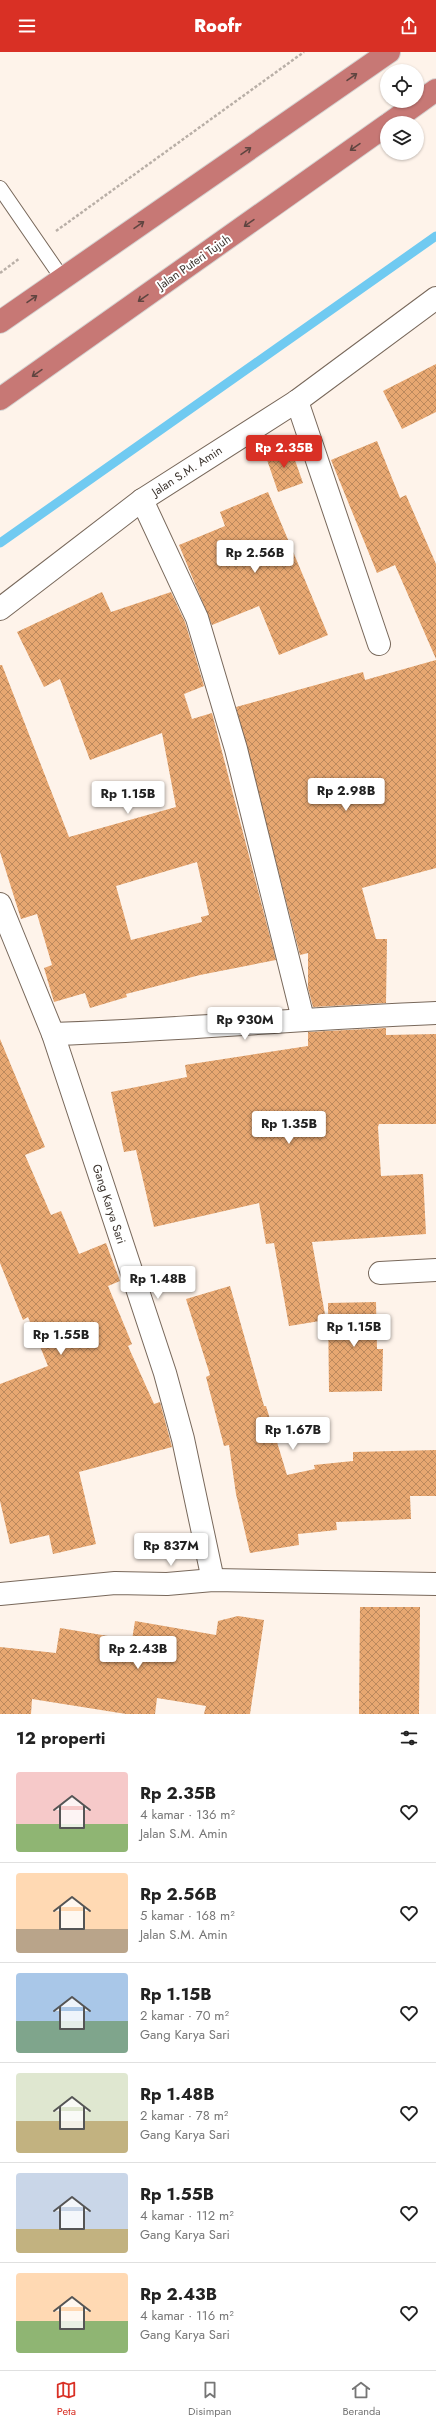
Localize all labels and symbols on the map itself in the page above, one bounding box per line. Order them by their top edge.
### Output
one-way arrow [347,73,358,81]
one-way arrow [350,143,361,152]
one-way arrow [240,147,251,155]
one-way arrow [244,219,255,227]
one-way arrow [133,221,144,229]
street label: Jalan Puteri Tujuh [152,230,234,295]
one-way arrow [138,294,149,302]
one-way arrow [26,295,37,303]
one-way arrow [32,369,43,377]
pin: Rp 2.35B [243,435,325,469]
street label: Jalan S.M. Amin [147,441,226,502]
pin: Rp 2.56B [214,540,296,574]
pin: Rp 2.98B [305,778,387,812]
pin: Rp 1.15B [87,781,169,815]
pin: Rp 930M [208,1007,282,1041]
pin: Rp 1.35B [248,1111,330,1145]
street label: Gang Karya Sari [88,1162,130,1246]
pin: Rp 1.48B [117,1266,199,1300]
pin: Rp 1.15B [313,1314,395,1348]
pin: Rp 1.55B [20,1322,102,1356]
pin: Rp 1.67B [252,1417,334,1451]
pin: Rp 837M [134,1533,208,1567]
pin: Rp 2.43B [97,1636,179,1670]

